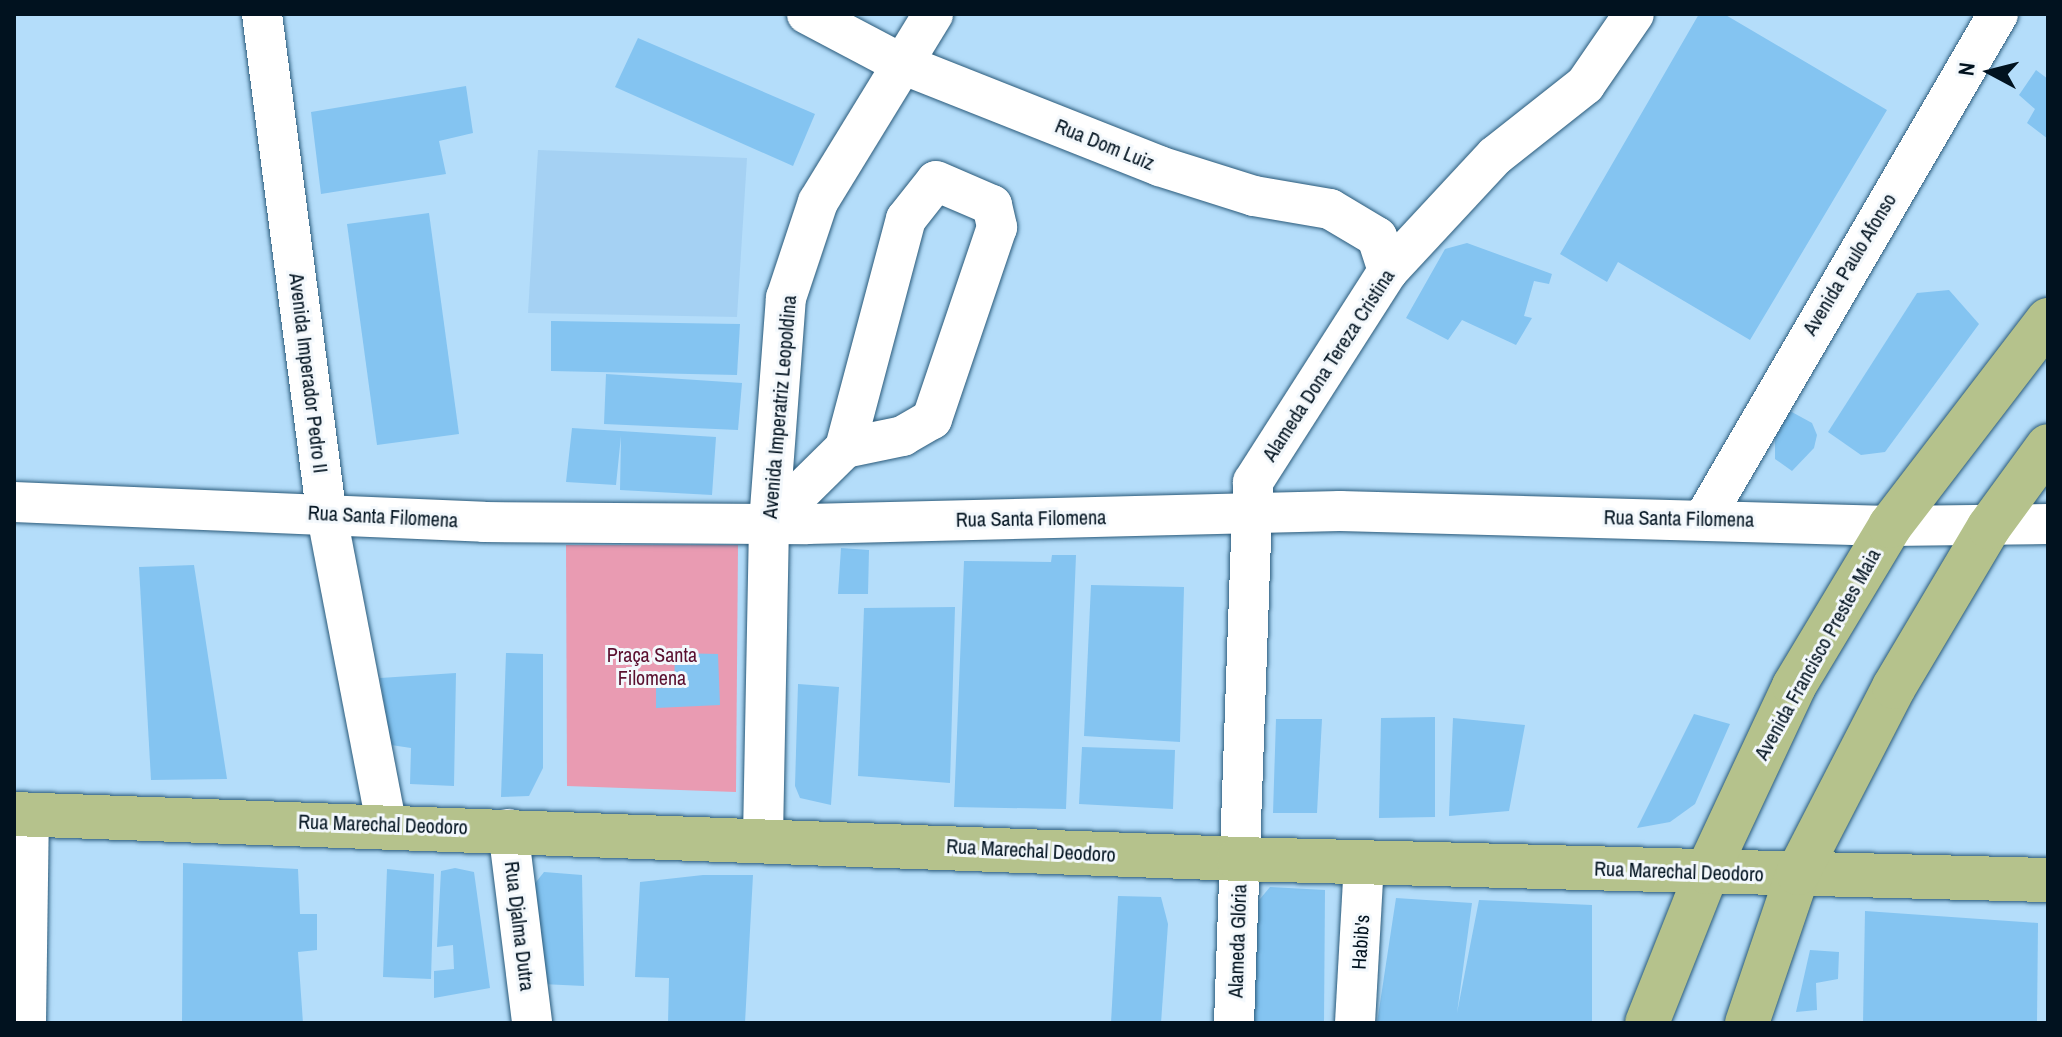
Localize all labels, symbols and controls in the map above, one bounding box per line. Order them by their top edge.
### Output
north arrow [1950,32,2030,112]
text: N [1950,61,1982,77]
street label: Rua Dom Luiz [1052,113,1158,175]
street label: Avenida Paulo Afonso [1797,188,1901,340]
street label: Alameda Dona Tereza Cristina [1257,264,1399,466]
street label: Avenida Imperador Pedro II [285,272,333,474]
street label: Avenida Imperatriz Leopoldina [757,294,801,520]
street label: Rua Santa Filomena [307,500,459,532]
street label: Rua Santa Filomena [956,505,1106,531]
street label: Rua Santa Filomena [1604,505,1754,531]
street label: Avenida Francisco Prestes Maia [1749,544,1885,764]
park label: Praça Santa Filomena [607,642,697,689]
street label: Rua Marechal Deodoro [298,809,468,839]
street label: Rua Marechal Deodoro [946,834,1116,866]
street label: Rua Marechal Deodoro [1594,856,1764,886]
street label: Rua Djalma Dutra [500,860,540,992]
street label: Alameda Glória [1223,884,1251,998]
street label: Habib's [1346,914,1374,970]

